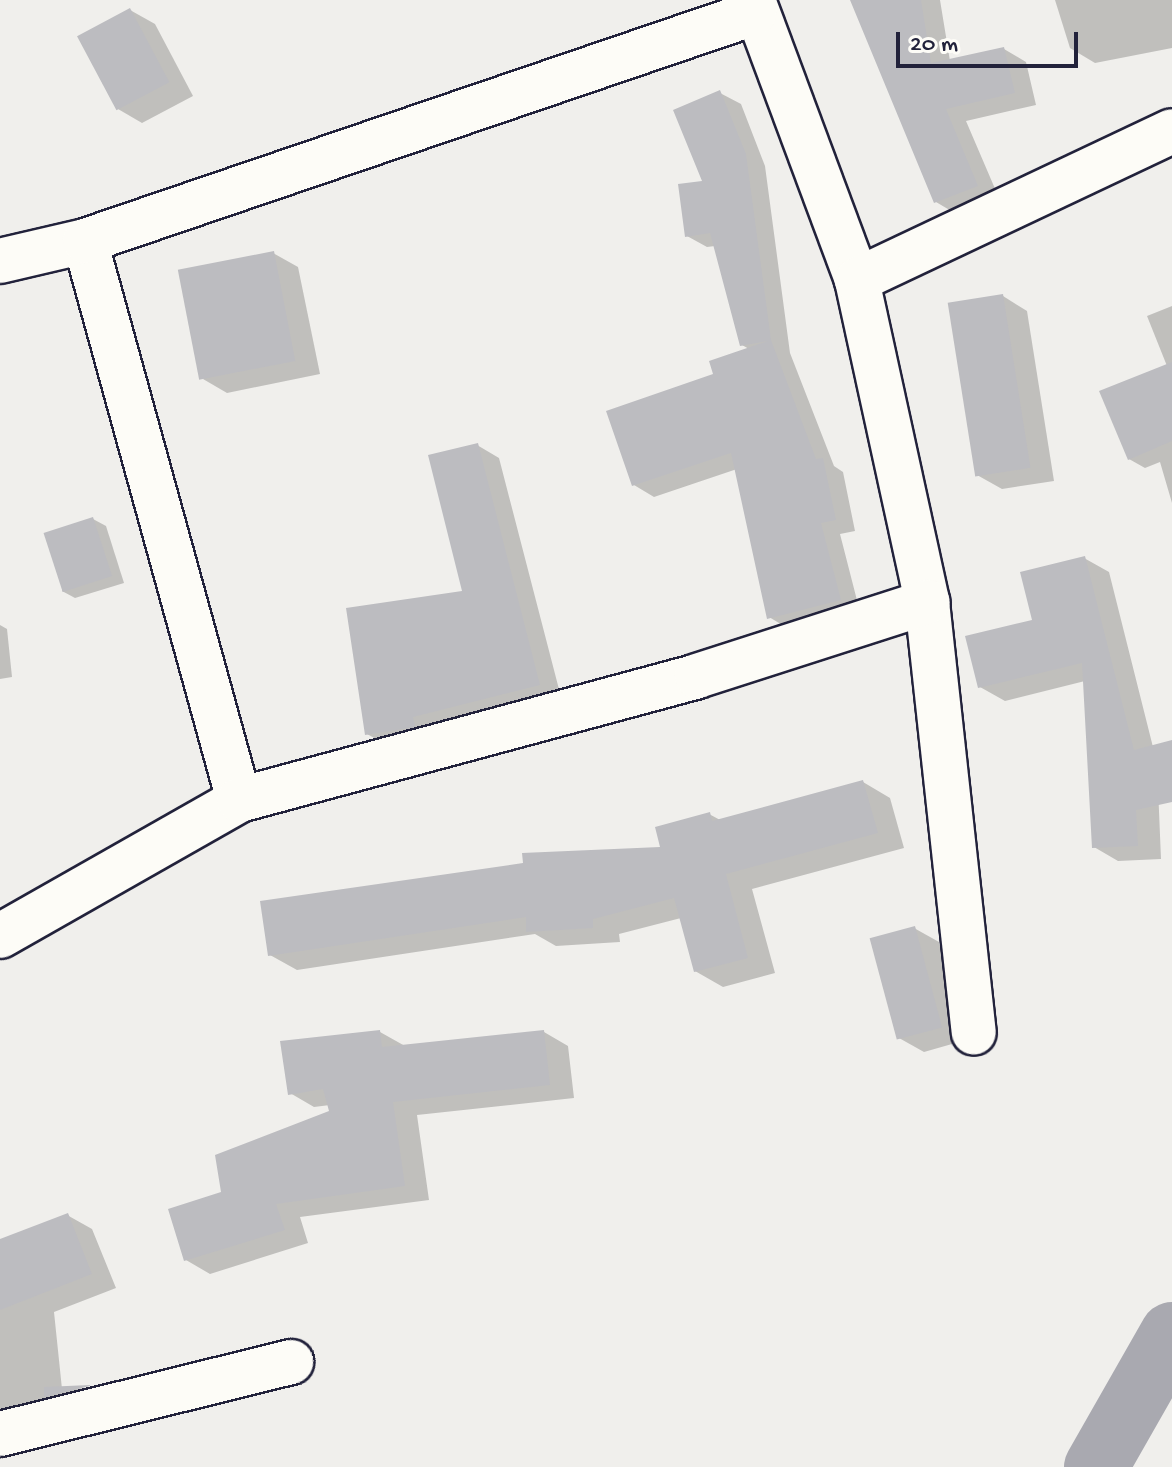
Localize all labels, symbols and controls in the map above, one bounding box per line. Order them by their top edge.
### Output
scale bar [900,16,1082,66]
text: 20 m [910,31,958,60]

